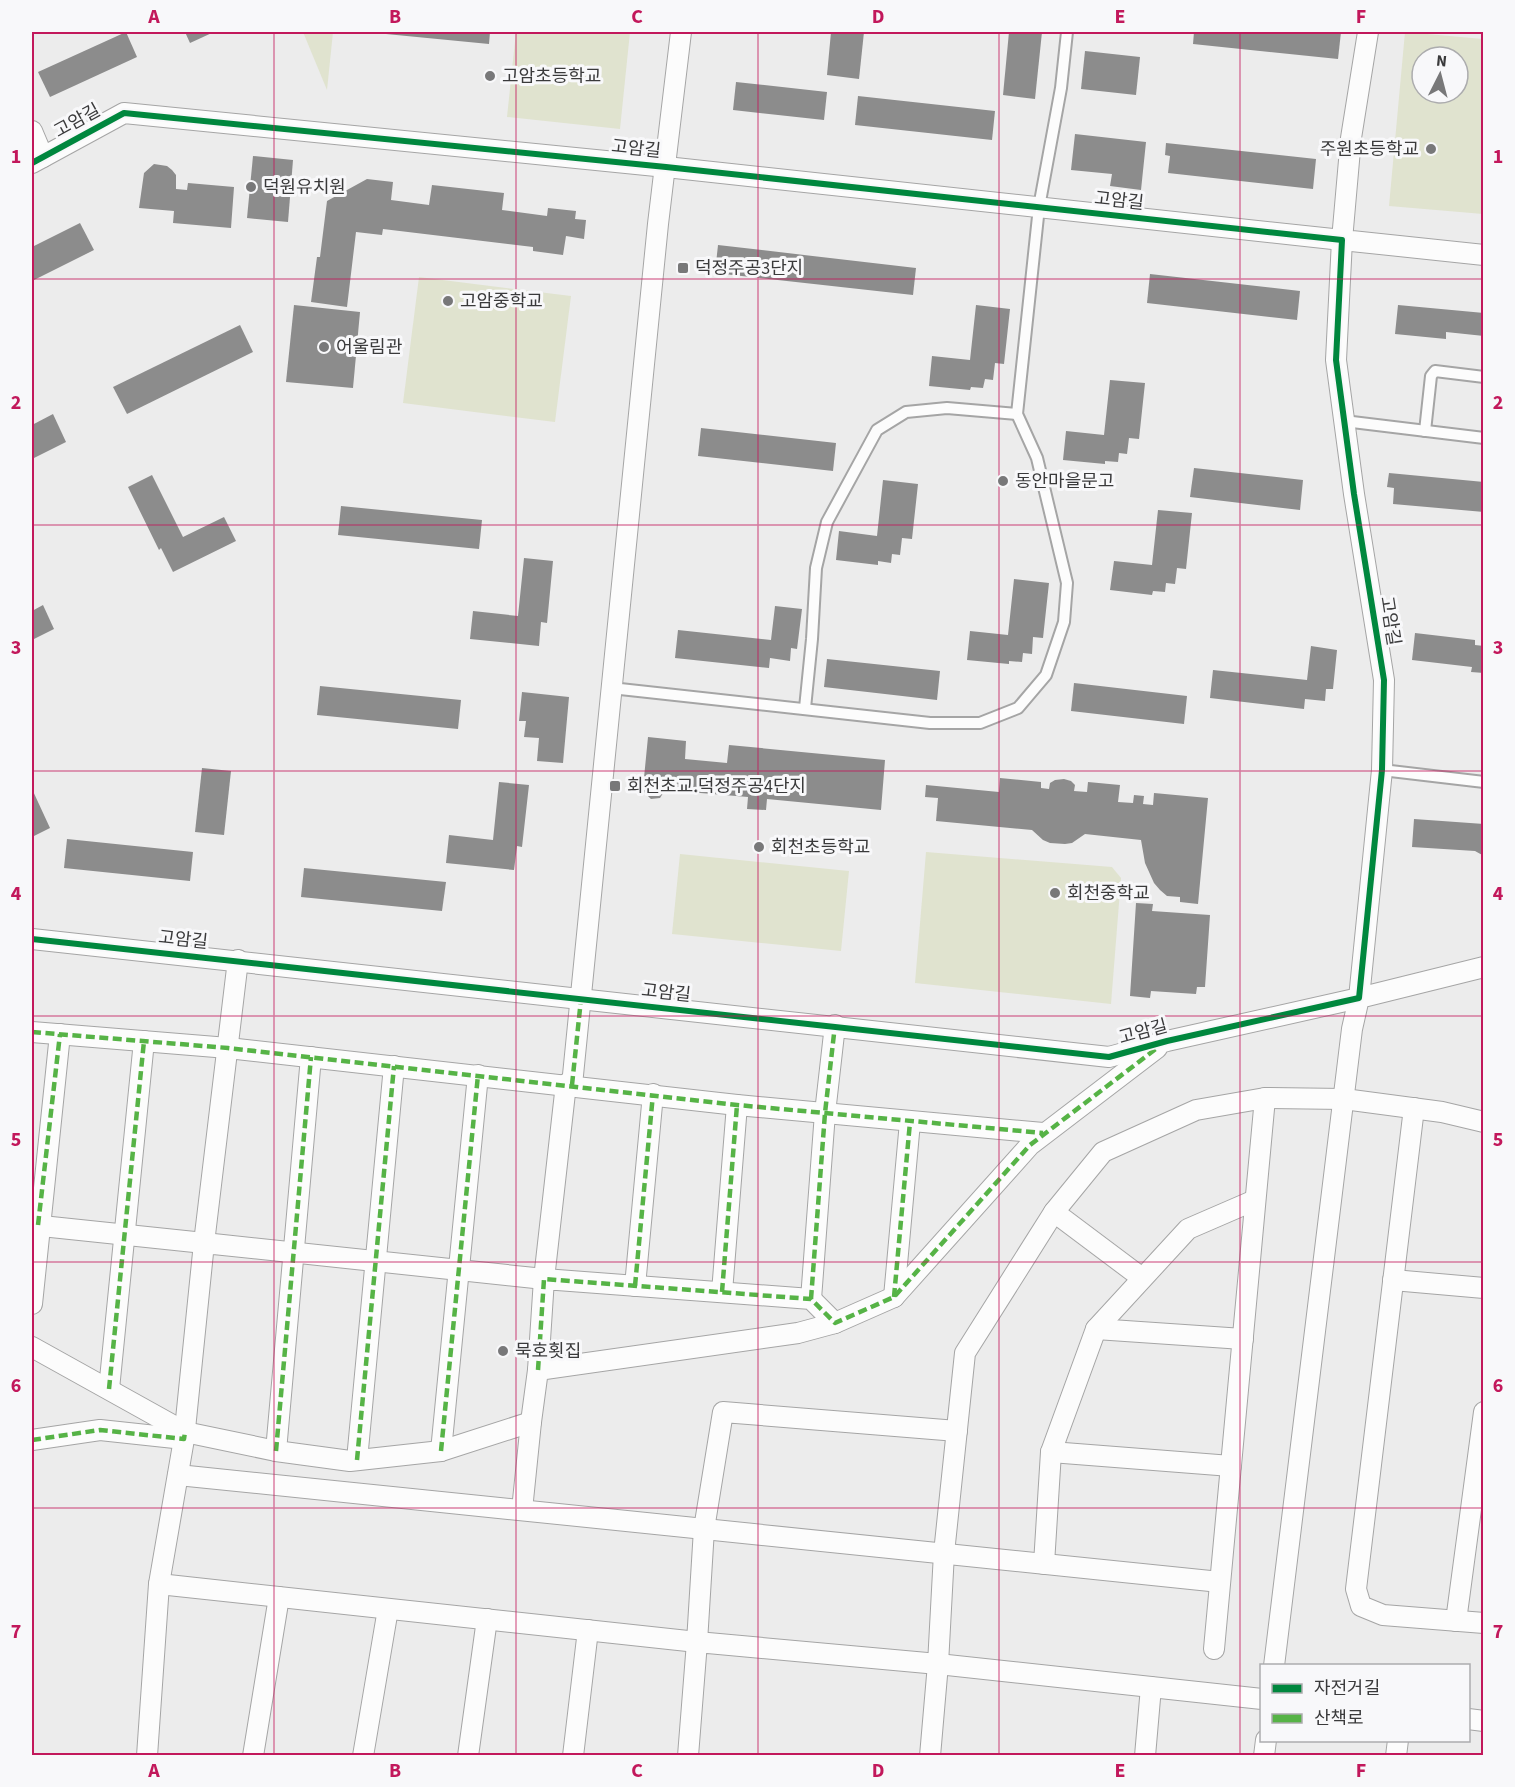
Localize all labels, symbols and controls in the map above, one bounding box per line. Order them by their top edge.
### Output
text: A [147,3,160,31]
text: B [389,3,401,31]
text: C [631,3,643,31]
text: D [872,3,884,31]
text: E [1115,3,1125,31]
text: F [1356,3,1366,31]
north arrow [1410,45,1470,105]
text: N [1435,50,1448,73]
place label: 고암초등학교 [502,64,601,89]
marker: 고암초등학교 [483,69,497,83]
street label: 고암길 [49,98,105,144]
street label: 고암길 [610,134,662,164]
place label: 주원초등학교 [1320,137,1419,162]
marker: 주원초등학교 [1424,142,1438,156]
text: 1 [11,143,21,171]
text: 1 [1493,143,1503,171]
place label: 덕원유치원 [263,175,346,200]
marker: 덕원유치원 [244,180,258,194]
street label: 고암길 [1093,186,1145,216]
place label: 덕정주공3단지 [695,256,803,281]
marker: 덕정주공3단지 [676,261,690,275]
place label: 고암중학교 [460,289,543,314]
marker: 고암중학교 [441,294,455,308]
place label: 어울림관 [336,335,403,360]
marker: 어울림관 [317,340,331,354]
text: 2 [11,389,21,417]
text: 2 [1493,389,1503,417]
place label: 동안마을문고 [1015,469,1114,494]
marker: 동안마을문고 [996,474,1010,488]
street label: 고암길 [1374,595,1406,647]
text: 3 [11,634,21,662]
text: 3 [1493,634,1503,662]
place label: 회천초교.덕정주공4단지 [627,774,806,799]
marker: 회천초교.덕정주공4단지 [608,779,622,793]
place label: 회천초등학교 [771,835,870,860]
marker: 회천초등학교 [752,840,766,854]
text: 4 [11,880,22,908]
text: 4 [1493,880,1504,908]
place label: 회천중학교 [1067,881,1150,906]
marker: 회천중학교 [1048,886,1062,900]
street label: 고암길 [157,925,209,955]
street label: 고암길 [640,978,692,1008]
street label: 고암길 [1116,1013,1170,1051]
text: 5 [11,1126,21,1154]
text: 5 [1493,1126,1503,1154]
place label: 묵호횟집 [515,1339,581,1364]
marker: 묵호횟집 [496,1344,510,1358]
text: 6 [11,1372,21,1400]
text: 6 [1493,1372,1503,1400]
text: 7 [11,1618,21,1646]
text: 7 [1493,1618,1503,1646]
legend [1260,1664,1470,1742]
text: 자전거길 [1314,1676,1380,1701]
text: 산책로 [1314,1706,1364,1731]
text: A [147,1757,160,1785]
text: B [389,1757,401,1785]
text: C [631,1757,643,1785]
text: D [872,1757,884,1785]
text: E [1115,1757,1125,1785]
text: F [1356,1757,1366,1785]

